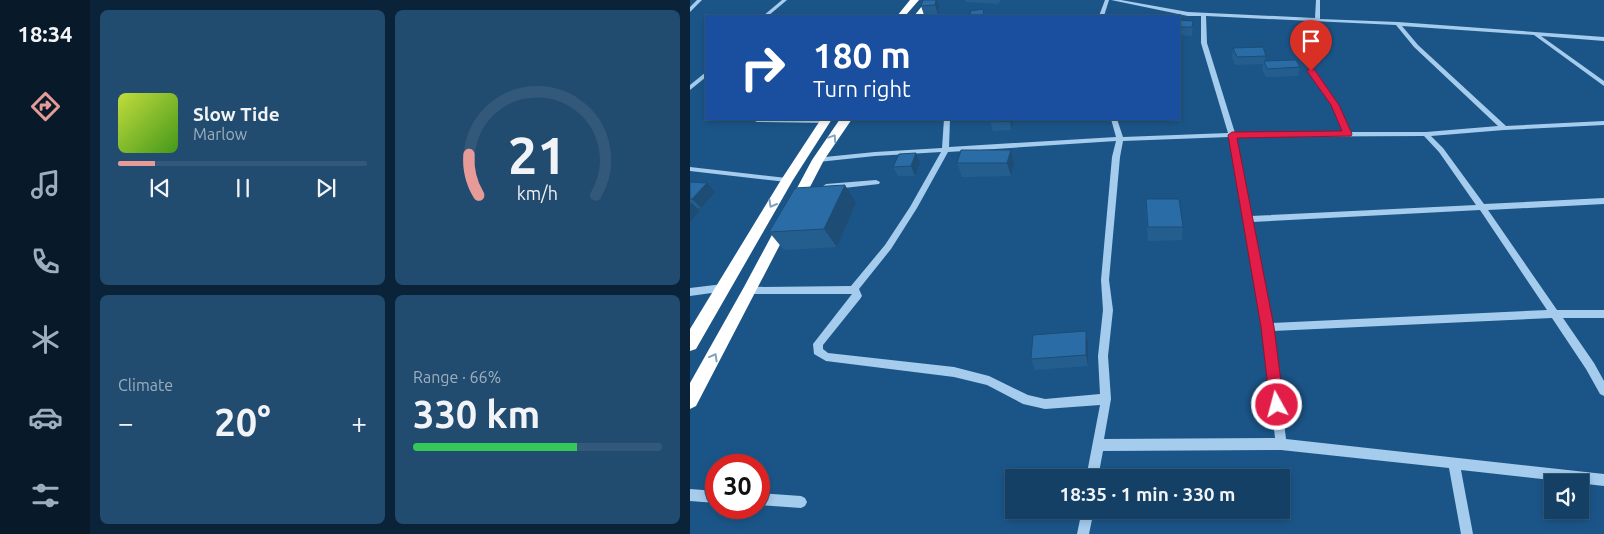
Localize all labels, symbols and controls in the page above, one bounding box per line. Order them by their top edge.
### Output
pin [1290,20,1332,71]
text: 18:34 [17,21,73,46]
icon: arrive [1297,27,1325,55]
icon: right [730,35,795,100]
text: 180 m [813,35,911,75]
text: Turn right [813,76,911,101]
icon: directions [28,89,63,124]
text: Slow Tide [193,103,280,125]
text: Marlow [193,125,247,143]
text: 21 [508,126,567,184]
one-way arrow [827,134,836,144]
icon: music [28,167,63,202]
icon: previous [146,174,174,202]
icon: pause [229,174,257,202]
icon: next [312,174,340,202]
text: km/h [517,183,558,203]
one-way arrow [769,199,779,208]
icon: phone [28,244,63,279]
icon: climate [28,322,63,357]
one-way arrow [707,354,717,363]
text: Range · 66% [413,368,501,386]
text: Climate [118,376,173,394]
position arrow [1250,378,1302,430]
text: 330 km [413,393,540,435]
icon: car [28,400,63,435]
text: 20° [214,401,271,443]
text: − [118,407,134,438]
text: + [351,407,367,438]
speed limit sign: 30 [705,454,770,519]
map controls [1544,474,1589,519]
button: sound [1544,474,1589,519]
icon: filters [28,478,63,513]
text: 18:35 · 1 min · 330 m [1060,483,1235,505]

